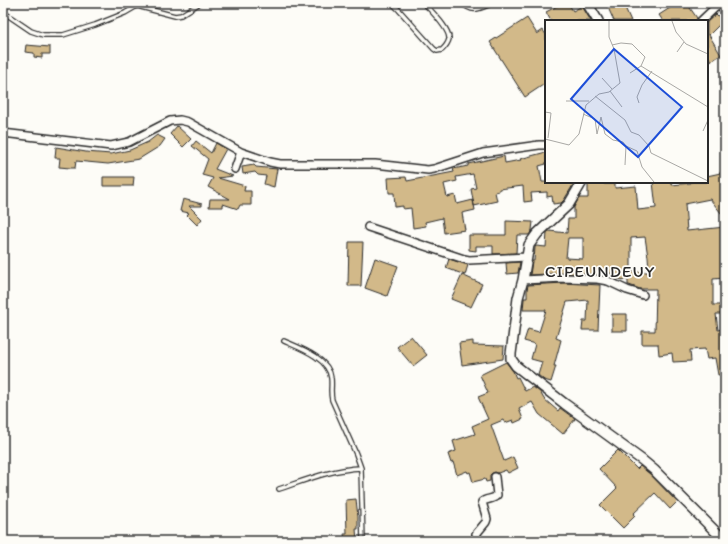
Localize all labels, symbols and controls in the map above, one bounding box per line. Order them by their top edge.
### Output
inset map [545,20,708,183]
district label: CIPEUNDEUY [545,261,655,281]

